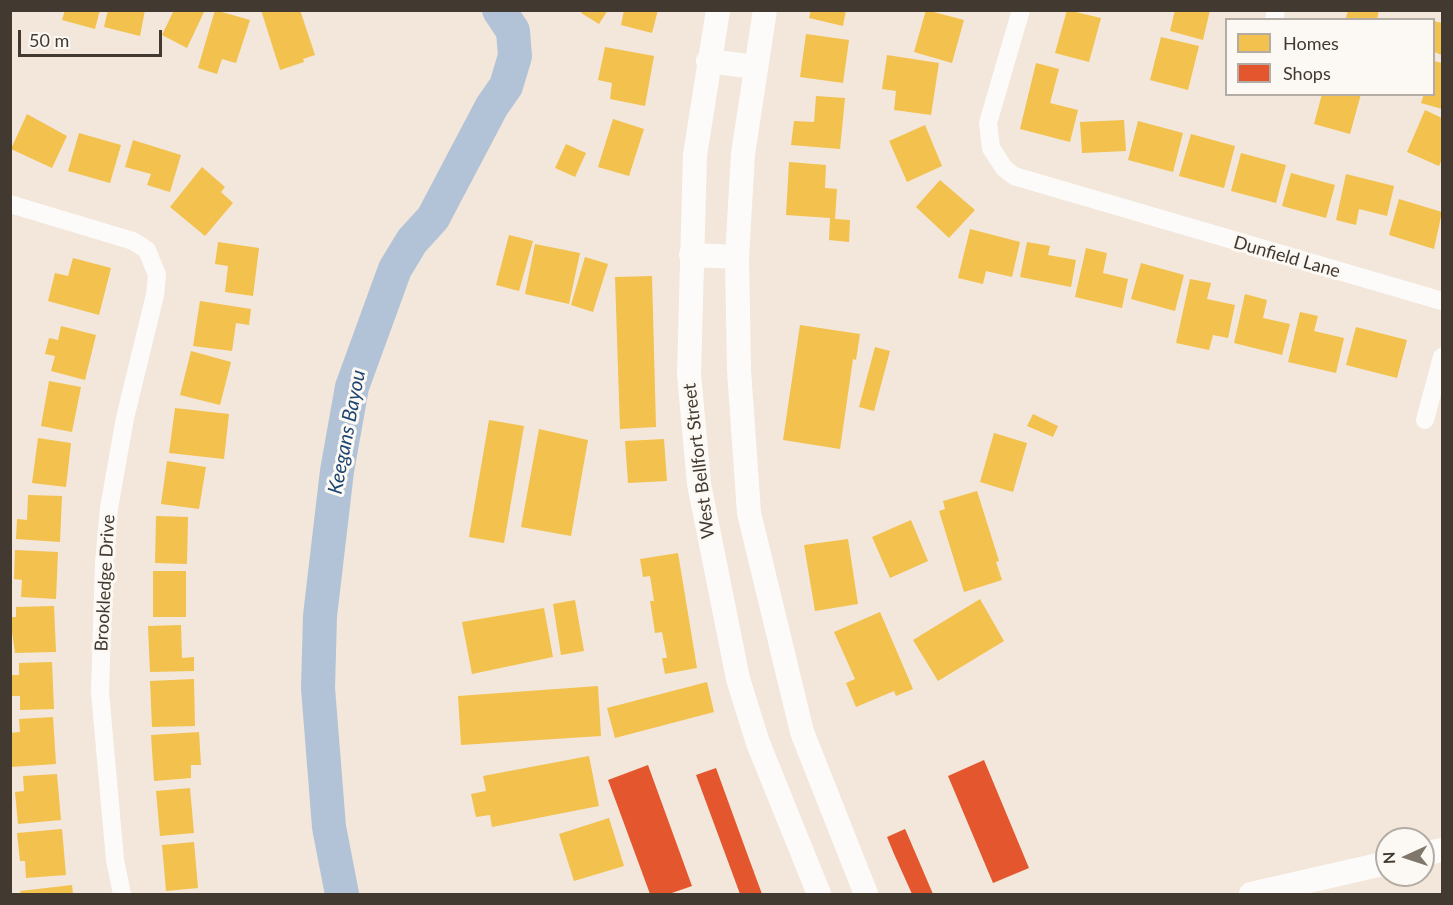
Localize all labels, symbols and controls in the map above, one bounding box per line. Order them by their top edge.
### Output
scale bar [21,18,165,56]
legend [1225,18,1435,96]
text: 50 m [29,29,69,51]
text: Homes [1283,32,1339,54]
text: Shops [1283,62,1331,84]
street label: Dunfield Lane [1231,231,1343,283]
water label: Keegans Bayou [323,368,371,496]
street label: West Bellfort Street [679,382,719,540]
street label: Brookledge Drive [91,514,119,652]
north arrow [1375,827,1435,887]
text: N [1379,851,1398,865]

